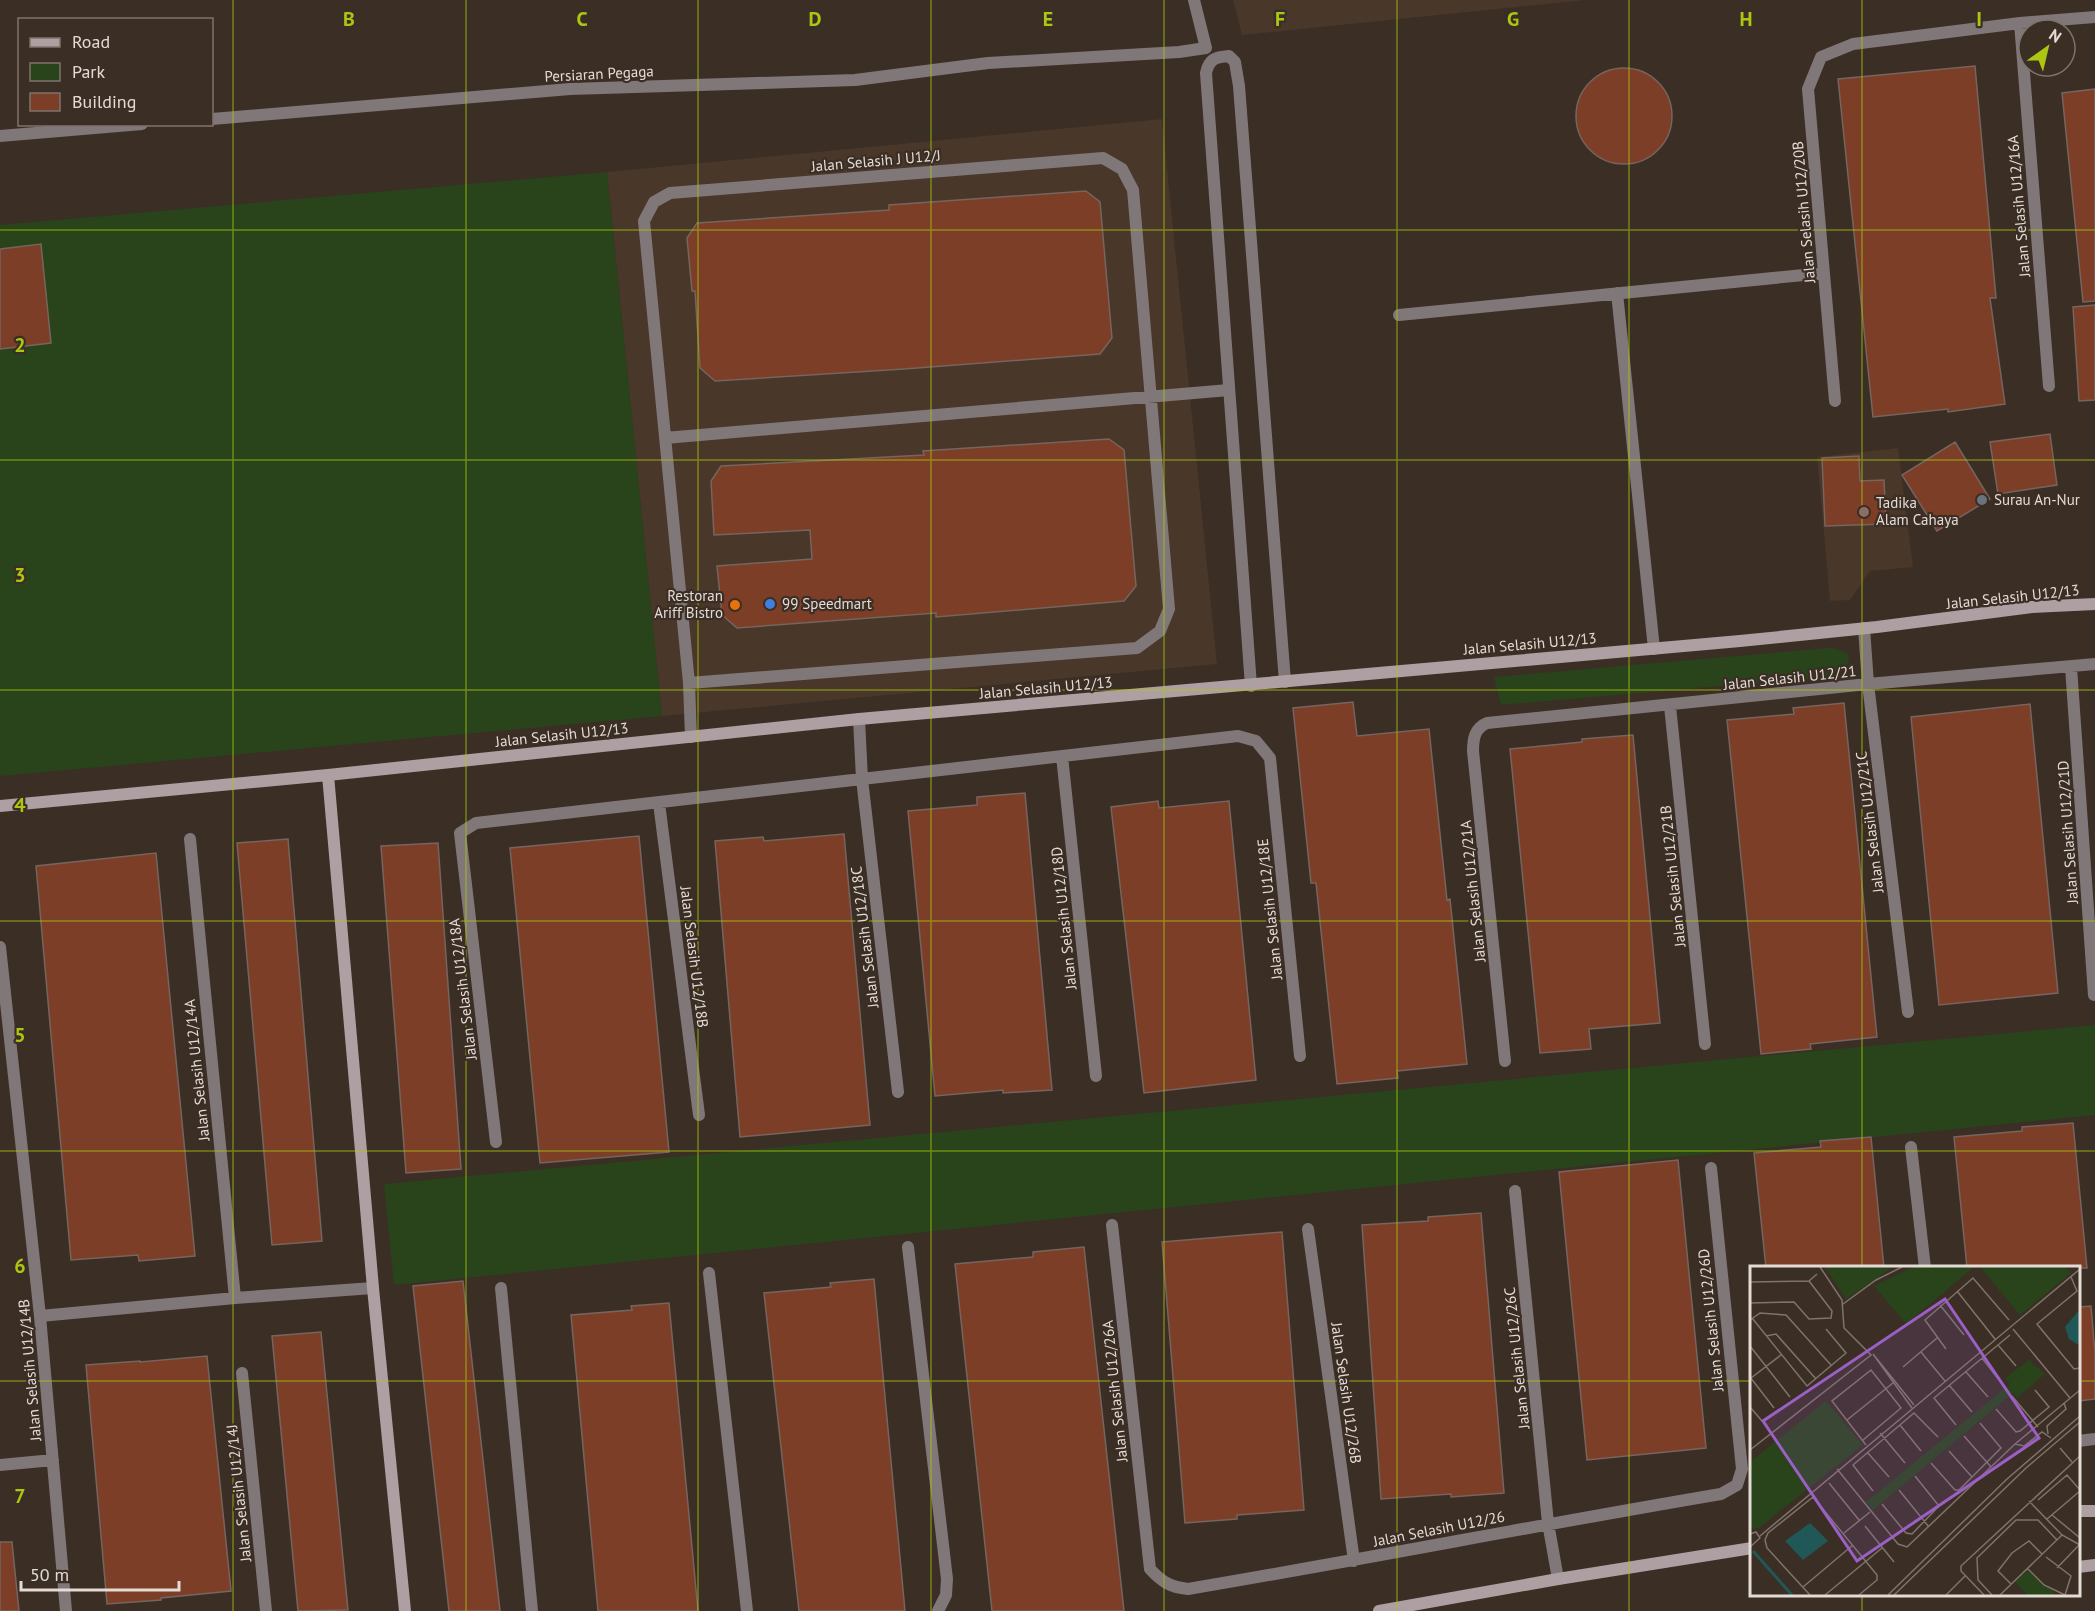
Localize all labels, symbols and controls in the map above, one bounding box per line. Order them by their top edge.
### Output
text: B [343,6,355,32]
text: C [576,6,588,32]
text: D [809,6,822,32]
text: E [1043,6,1053,32]
text: F [1275,6,1285,32]
text: G [1507,6,1519,32]
text: H [1739,6,1753,32]
text: I [1976,6,1982,32]
legend [18,18,213,126]
north arrow [2017,18,2077,78]
text: N [2045,24,2065,47]
text: Road [72,30,110,53]
text: Park [72,60,105,83]
street label: Persiaran Pegaga [544,61,654,86]
text: Building [72,90,136,113]
street label: Jalan Selasih U12/16A [2003,134,2034,279]
street label: Jalan Selasih U12/20B [1788,140,1819,285]
street label: Jalan Selasih J U12/J [809,145,942,176]
text: 2 [14,332,26,358]
place label: Surau An-Nur [1994,490,2080,509]
place label: Tadika Alam Cahaya [1876,493,1959,529]
marker: Surau An-Nur [1975,493,1989,507]
marker: Tadika Alam Cahaya [1857,505,1871,519]
text: 3 [14,562,26,588]
street label: Jalan Selasih U12/13 [1945,580,2080,613]
place label: Restoran Ariff Bistro [654,586,723,622]
place label: 99 Speedmart [782,594,872,613]
marker: 99 Speedmart [763,597,777,611]
marker: Restoran Ariff Bistro [728,598,742,612]
street label: Jalan Selasih U12/13 [1462,628,1597,659]
street label: Jalan Selasih U12/21 [1722,661,1857,694]
street label: Jalan Selasih U12/13 [978,672,1113,703]
street label: Jalan Selasih U12/13 [494,718,629,751]
street label: Jalan Selasih U12/21C [1851,750,1888,895]
street label: Jalan Selasih U12/21D [2053,760,2082,905]
text: 4 [14,792,26,818]
street label: Jalan Selasih U12/21B [1656,804,1689,949]
street label: Jalan Selasih U12/21A [1456,819,1489,964]
street label: Jalan Selasih U12/18E [1253,838,1286,981]
street label: Jalan Selasih U12/18D [1047,846,1081,991]
street label: Jalan Selasih U12/18C [846,865,883,1010]
street label: Jalan Selasih U12/18B [676,884,713,1029]
street label: Jalan Selasih U12/18A [444,917,481,1062]
street label: Jalan Selasih U12/14A [180,998,213,1143]
text: 5 [14,1022,26,1048]
street label: Jalan Selasih U12/26D [1694,1248,1728,1393]
text: 6 [14,1253,26,1279]
inset map [1750,1266,2080,1596]
street label: Jalan Selasih U12/26C [1500,1286,1533,1431]
street label: Jalan Selasih U12/14B [14,1298,45,1443]
street label: Jalan Selasih U12/26A [1098,1319,1131,1464]
street label: Jalan Selasih U12/26B [1327,1320,1366,1465]
street label: Jalan Selasih U12/14J [222,1423,255,1564]
text: 7 [14,1483,26,1509]
street label: Jalan Selasih U12/26 [1371,1506,1506,1551]
scale bar [21,1554,178,1592]
text: 50 m [30,1563,69,1586]

